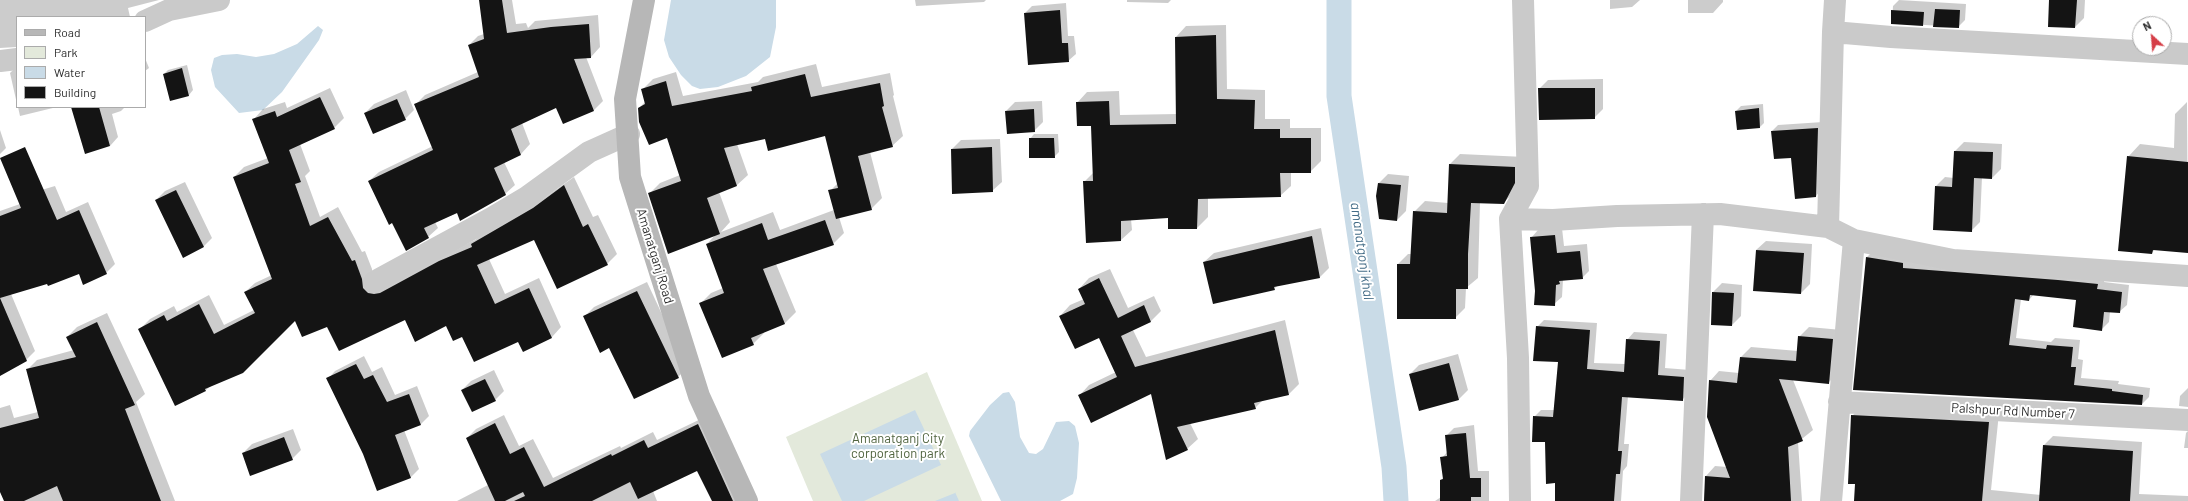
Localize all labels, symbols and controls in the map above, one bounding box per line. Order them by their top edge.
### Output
legend [16,16,146,108]
north arrow [2132,16,2172,56]
text: N [2141,18,2153,33]
text: Road [54,25,81,39]
text: Park [54,45,78,59]
text: Water [54,65,85,79]
text: Building [54,85,96,99]
water label: amanatgonj khal [1347,201,1377,301]
street label: Amanatganj Road [633,207,677,305]
street label: Palshpur Rd Number 7 [1951,400,2075,422]
park label: Amanatganj City corporation park [851,431,945,462]

